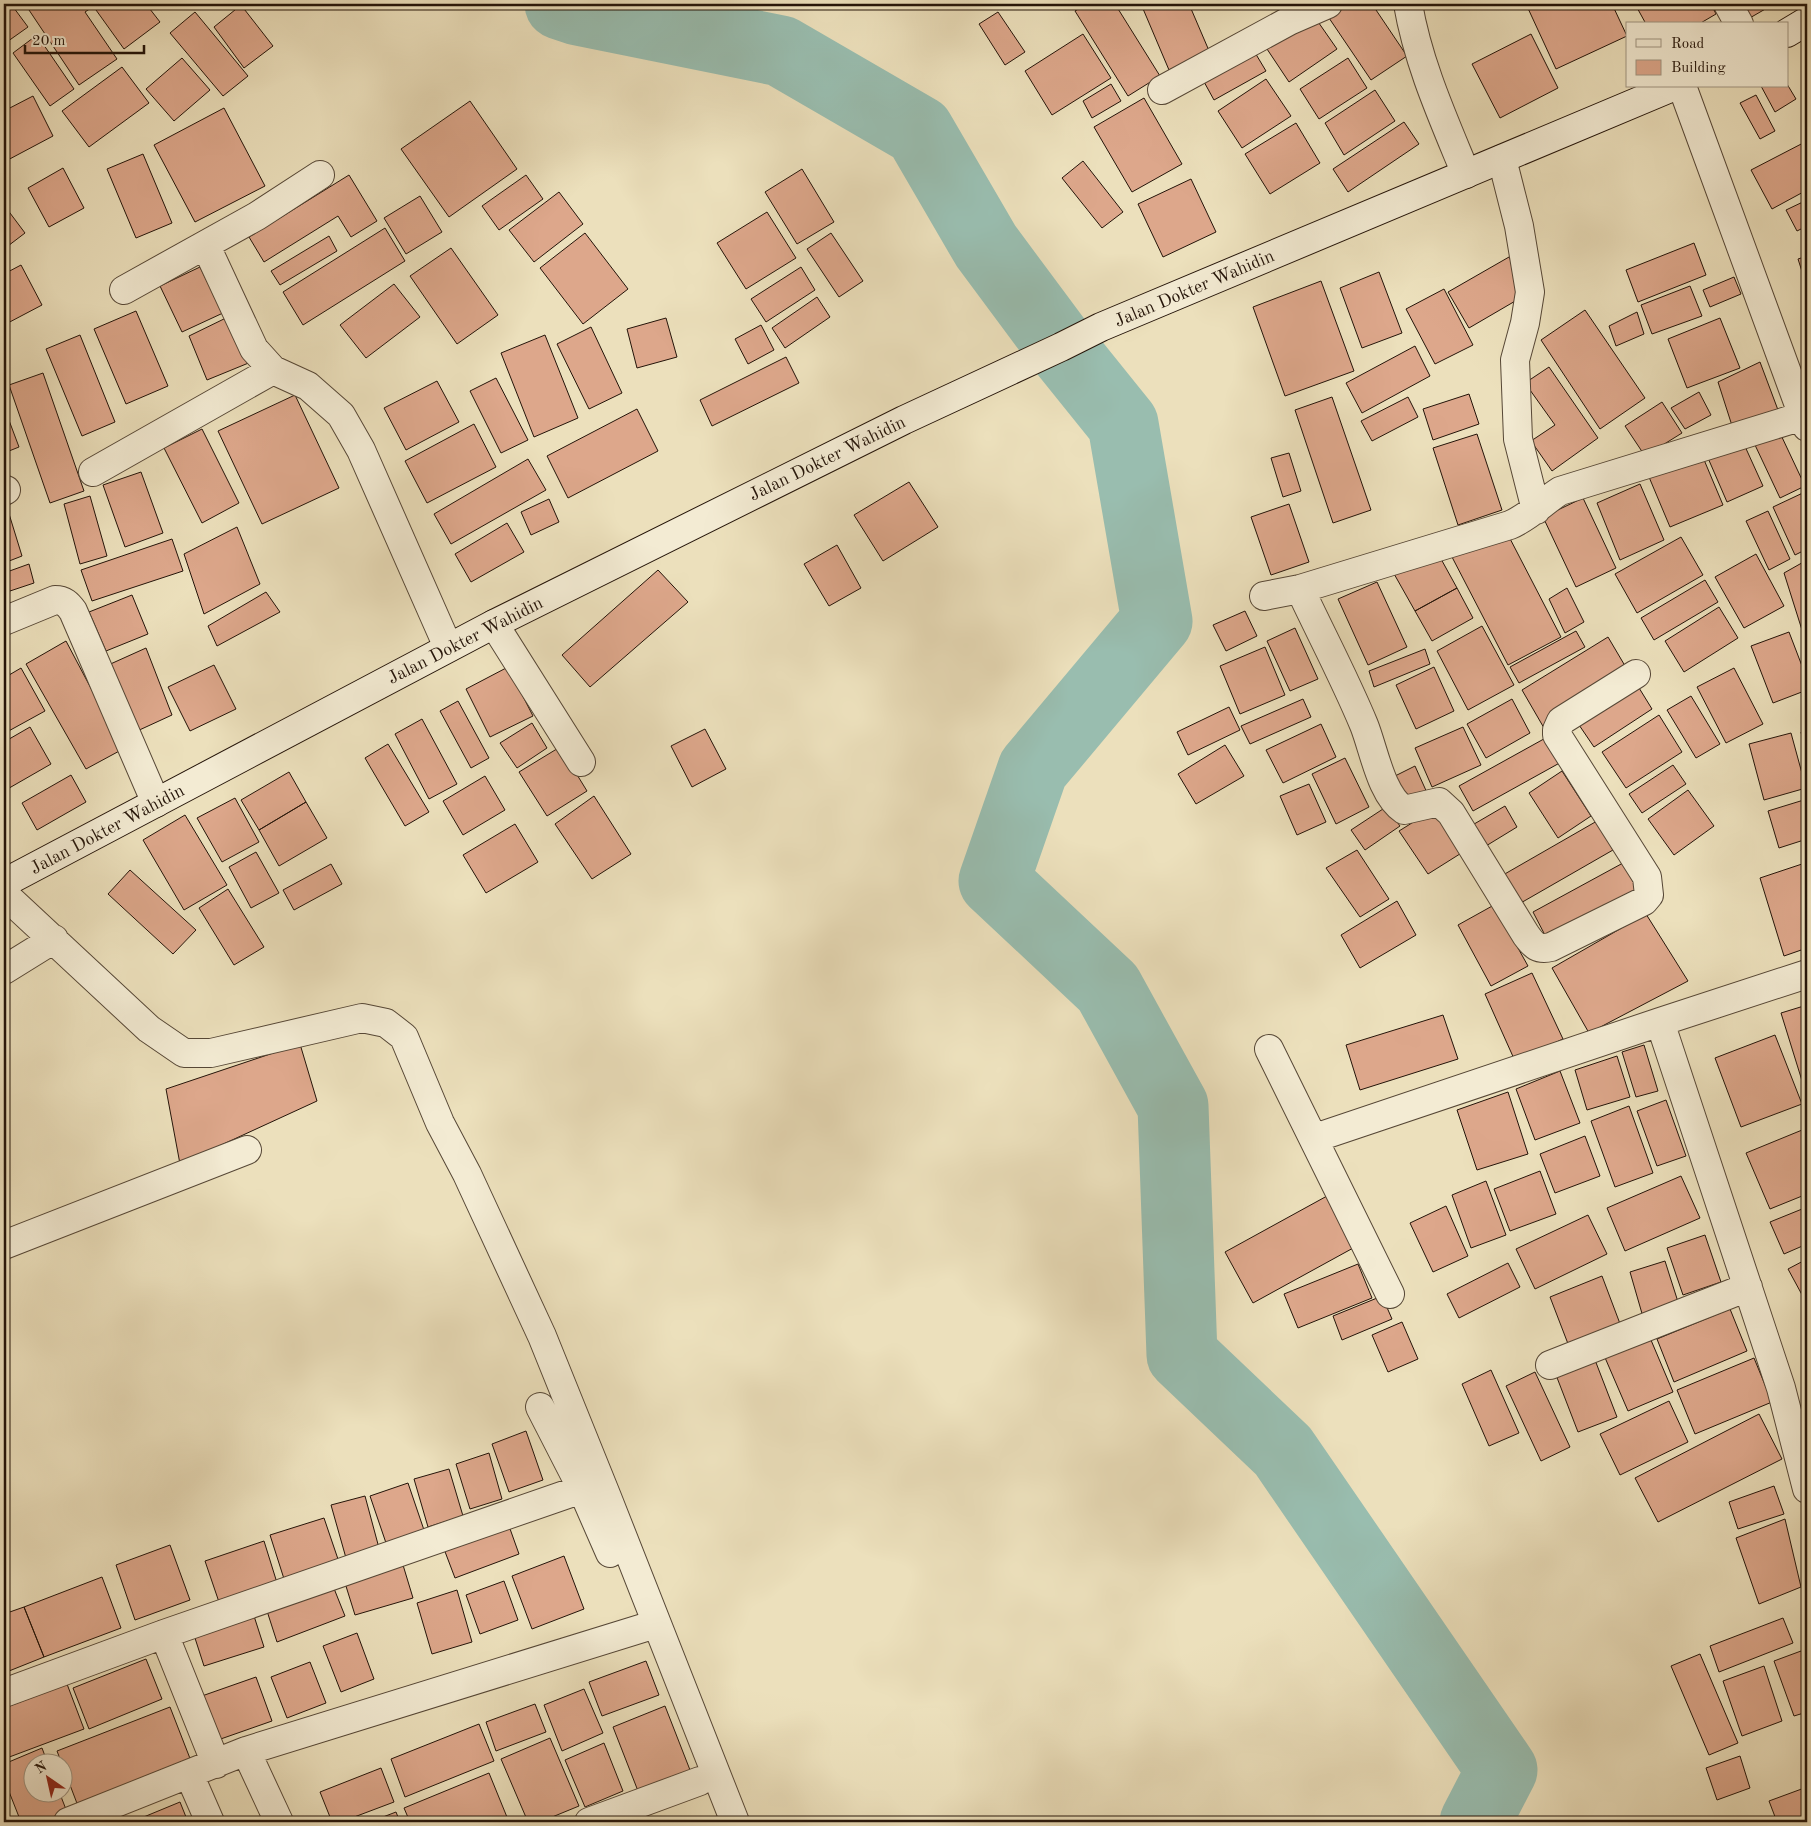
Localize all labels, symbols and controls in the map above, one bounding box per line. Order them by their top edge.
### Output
scale bar [25,22,144,54]
legend [1626,22,1788,88]
text: 20 m [32,34,66,49]
text: Road [1671,37,1705,52]
text: Building [1671,61,1726,76]
street label: Jalan Dokter Wahidin [1112,247,1277,331]
street label: Jalan Dokter Wahidin [746,413,909,505]
street label: Jalan Dokter Wahidin [385,594,546,688]
street label: Jalan Dokter Wahidin [27,781,188,878]
north arrow [22,1754,72,1804]
text: N [33,1759,50,1777]

